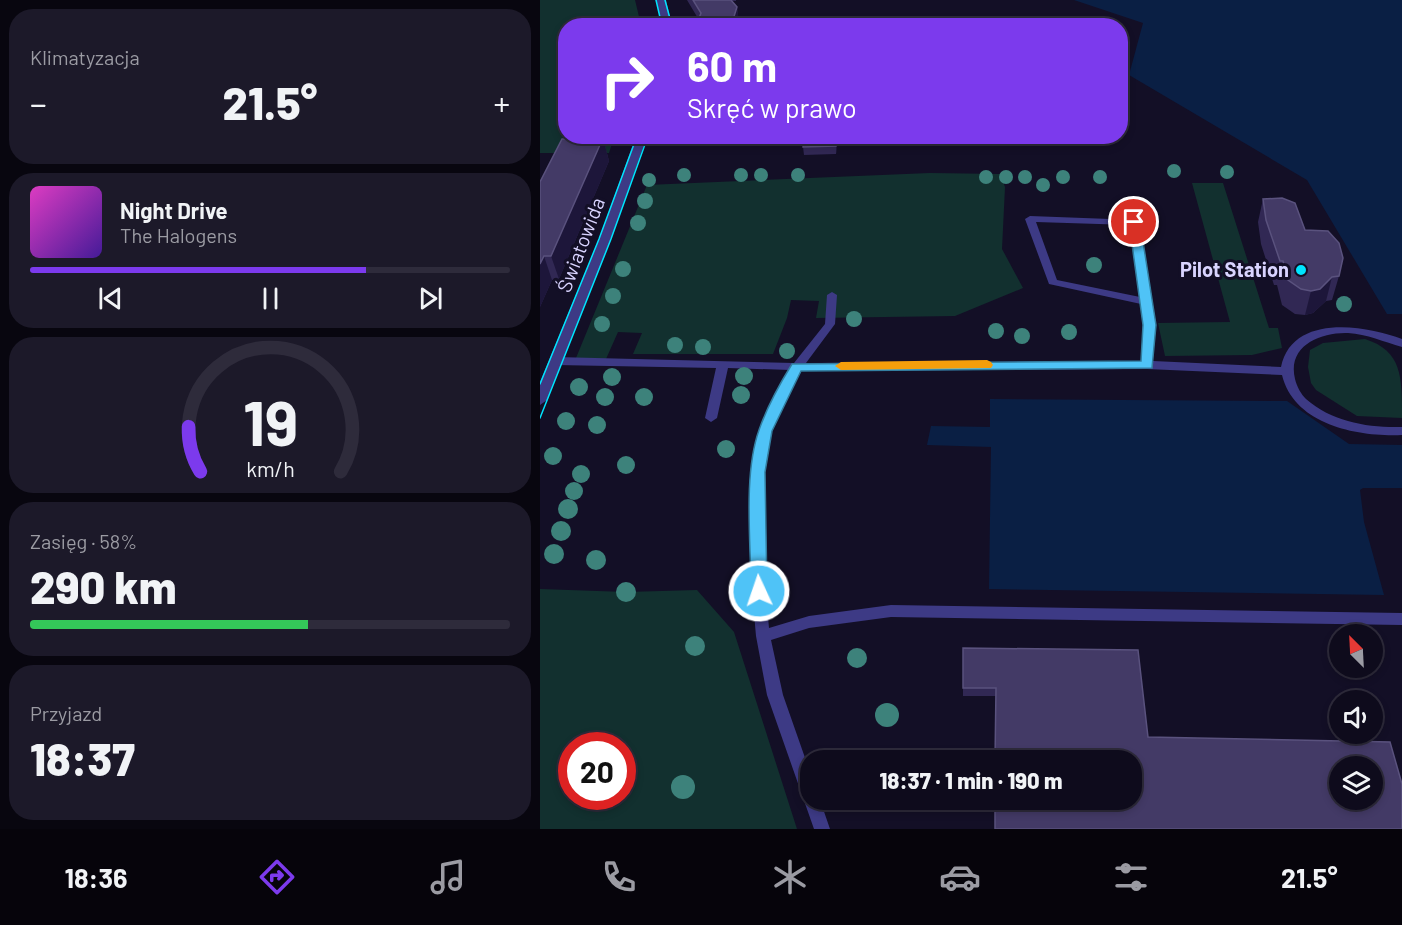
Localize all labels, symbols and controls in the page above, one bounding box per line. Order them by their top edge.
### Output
text: 60 m [687,40,777,90]
icon: right [588,42,666,120]
text: Klimatyzacja [30,45,140,69]
text: 21.5° [223,75,317,129]
text: − [30,83,47,123]
text: + [494,83,510,123]
text: Skręć w prawo [687,91,857,123]
street label: Światowida [551,194,609,295]
pin [1108,196,1159,247]
text: Night Drive [120,197,228,223]
icon: arrive [1117,205,1150,238]
text: The Halogens [120,223,237,247]
place label: Pilot Station [1180,257,1289,281]
marker: Pilot Station [1294,263,1308,277]
icon: previous [94,282,127,315]
icon: pause [254,282,287,315]
icon: next [414,282,447,315]
text: 19 [242,384,298,458]
text: km/h [246,456,294,481]
text: Zasięg · 58% [30,529,137,553]
text: 290 km [30,559,177,613]
position arrow [727,559,791,623]
north arrow [1329,624,1383,678]
map controls [1329,624,1383,810]
button: sound [1329,690,1383,744]
text: Przyjazd [30,701,102,725]
text: 18:37 [30,731,135,785]
speed limit sign: 20 [558,732,636,810]
button: layers [1329,756,1383,810]
text: 18:37 · 1 min · 190 m [880,767,1062,793]
icon: directions [256,856,298,898]
icon: music [427,856,469,898]
icon: phone [598,856,640,898]
icon: climate [769,856,811,898]
icon: car [939,856,981,898]
icon: filters [1110,856,1152,898]
text: 18:36 [64,861,127,893]
text: 21.5° [1281,861,1338,893]

